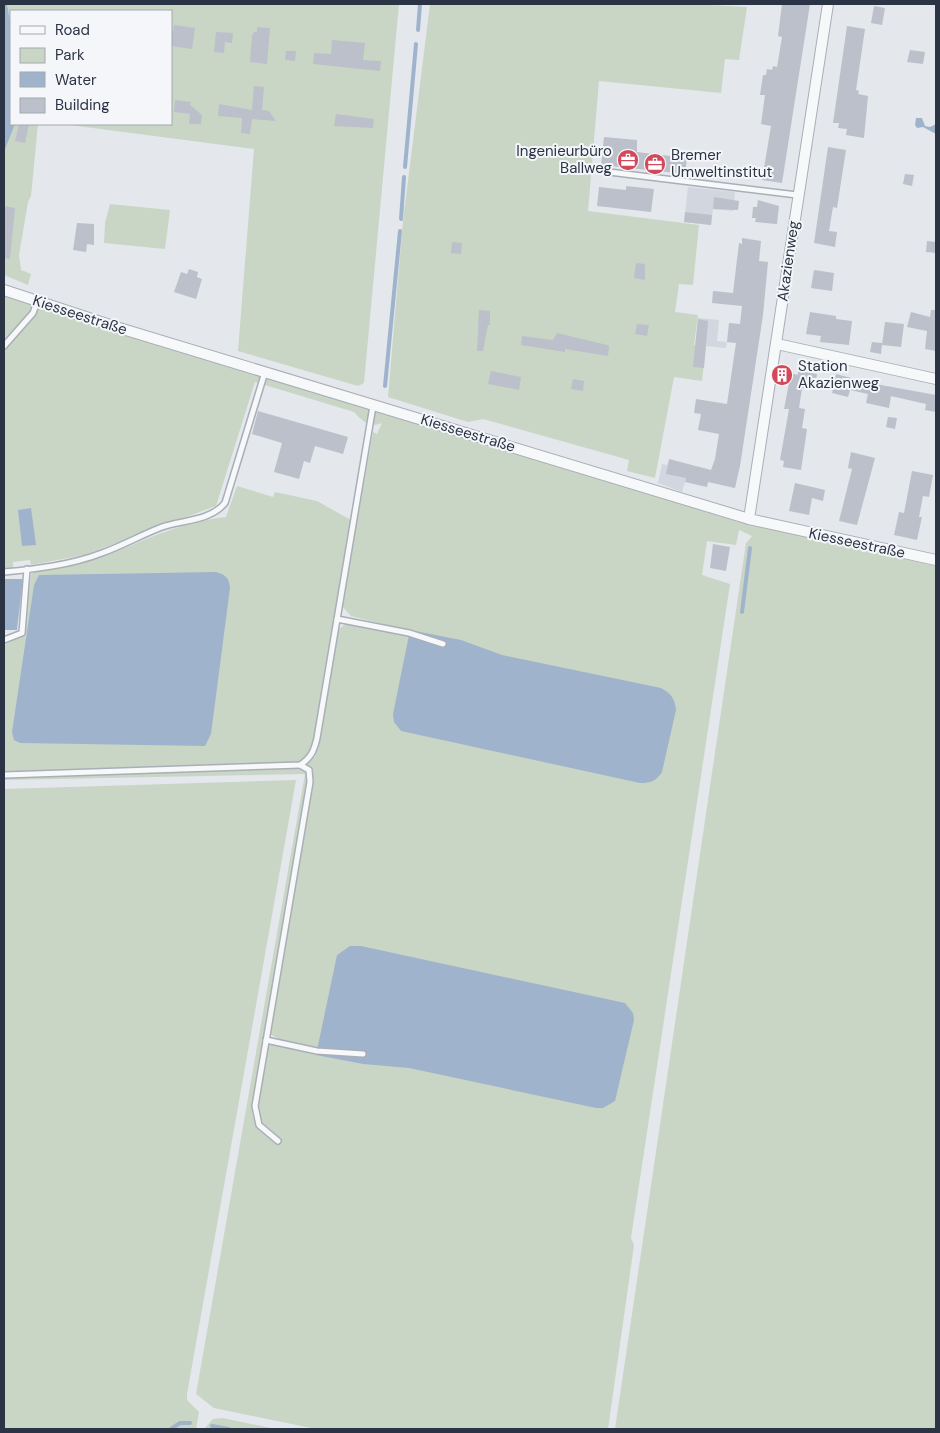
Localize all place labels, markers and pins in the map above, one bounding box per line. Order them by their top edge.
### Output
place label: Ingenieurbüro Ballweg [516,141,612,178]
place label: Bremer Umweltinstitut [671,145,772,182]
office icon: Ingenieurbüro Ballweg [616,148,640,172]
office icon: Bremer Umweltinstitut [643,152,667,176]
place label: Station Akazienweg [798,356,879,393]
building icon: Station Akazienweg [770,363,794,387]

